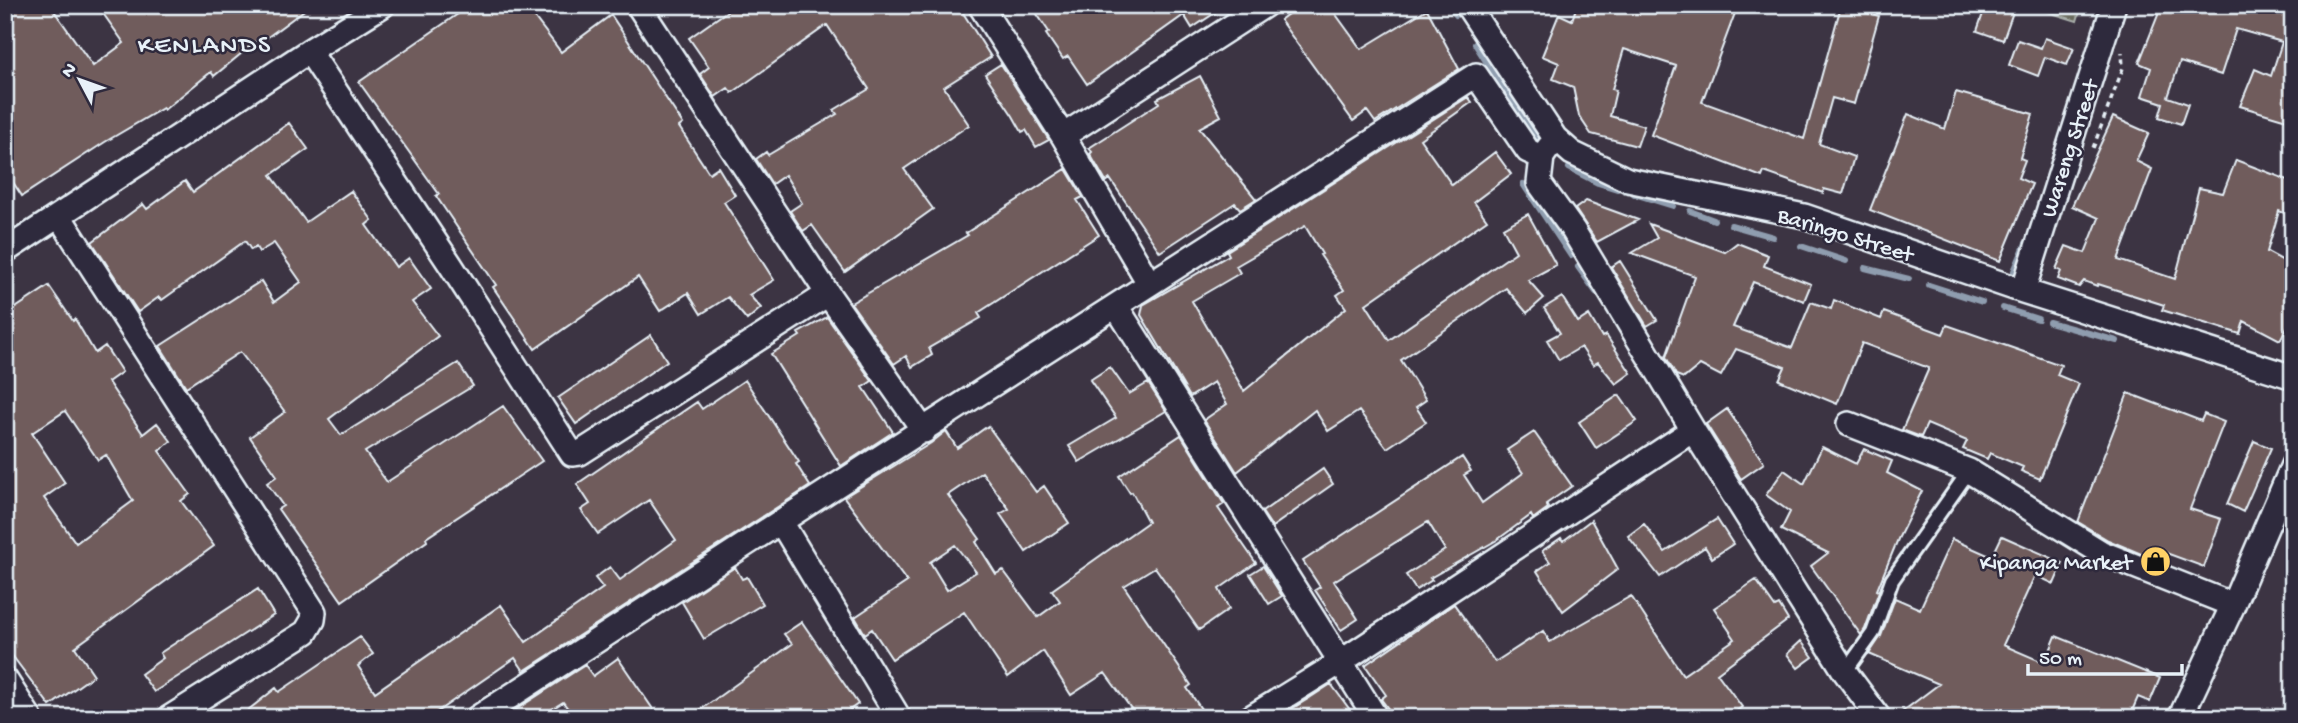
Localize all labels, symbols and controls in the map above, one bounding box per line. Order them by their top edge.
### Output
district label: KENLANDS [138,32,272,63]
north arrow [46,46,116,116]
text: N [57,59,83,83]
street label: Wareng Street [2036,75,2107,221]
street label: Baringo Street [1773,203,1918,270]
shop icon: Kipanga Market [2138,544,2172,578]
place label: Kipanga Market [1980,551,2134,578]
scale bar [2028,632,2182,676]
text: 50 m [2039,648,2082,673]

